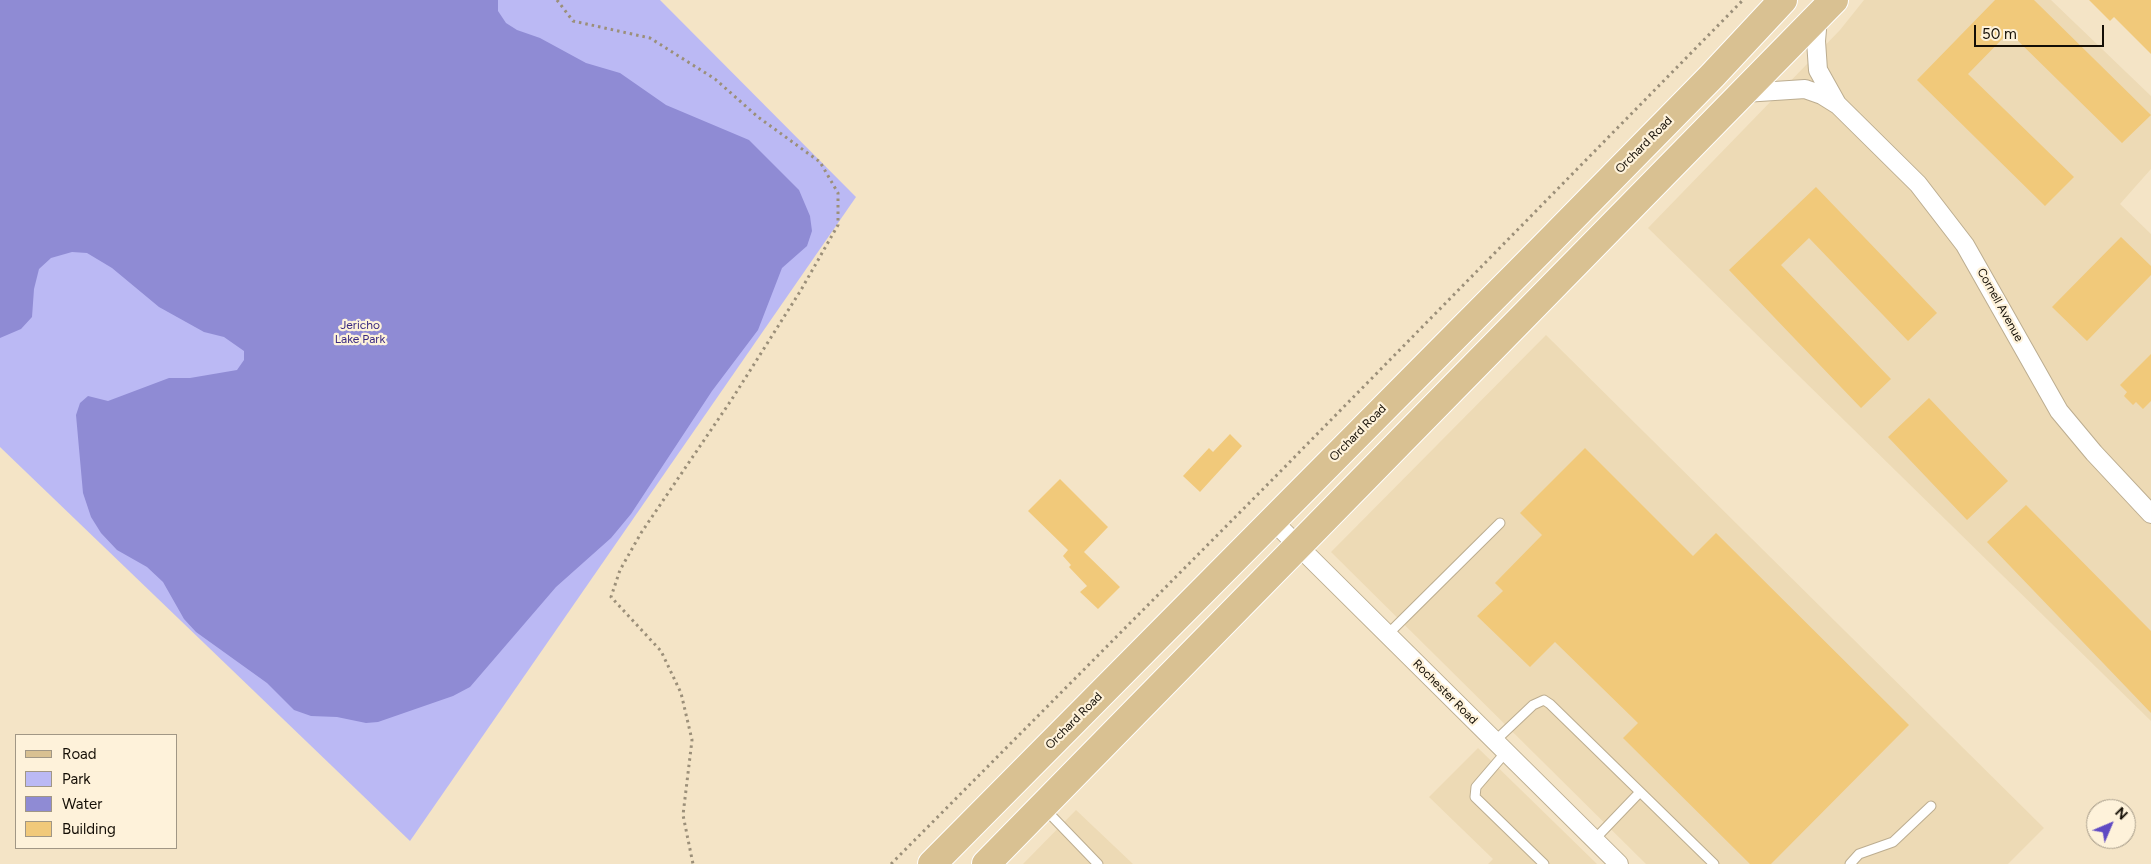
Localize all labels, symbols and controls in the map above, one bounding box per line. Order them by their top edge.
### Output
scale bar [1976,15,2106,47]
text: 50 m [1982,25,2017,43]
street label: Orchard Road [1613,114,1675,176]
street label: Cornell Avenue [1974,266,2026,344]
park label: Jericho Lake Park [335,318,385,346]
street label: Orchard Road [1327,402,1389,464]
street label: Rochester Road [1410,657,1480,727]
street label: Orchard Road [1043,690,1105,752]
legend [15,734,178,849]
text: Road [62,745,97,763]
text: Park [62,770,91,788]
text: Water [62,795,102,813]
north arrow [2086,799,2136,849]
text: N [2111,804,2131,824]
text: Building [62,820,116,838]

